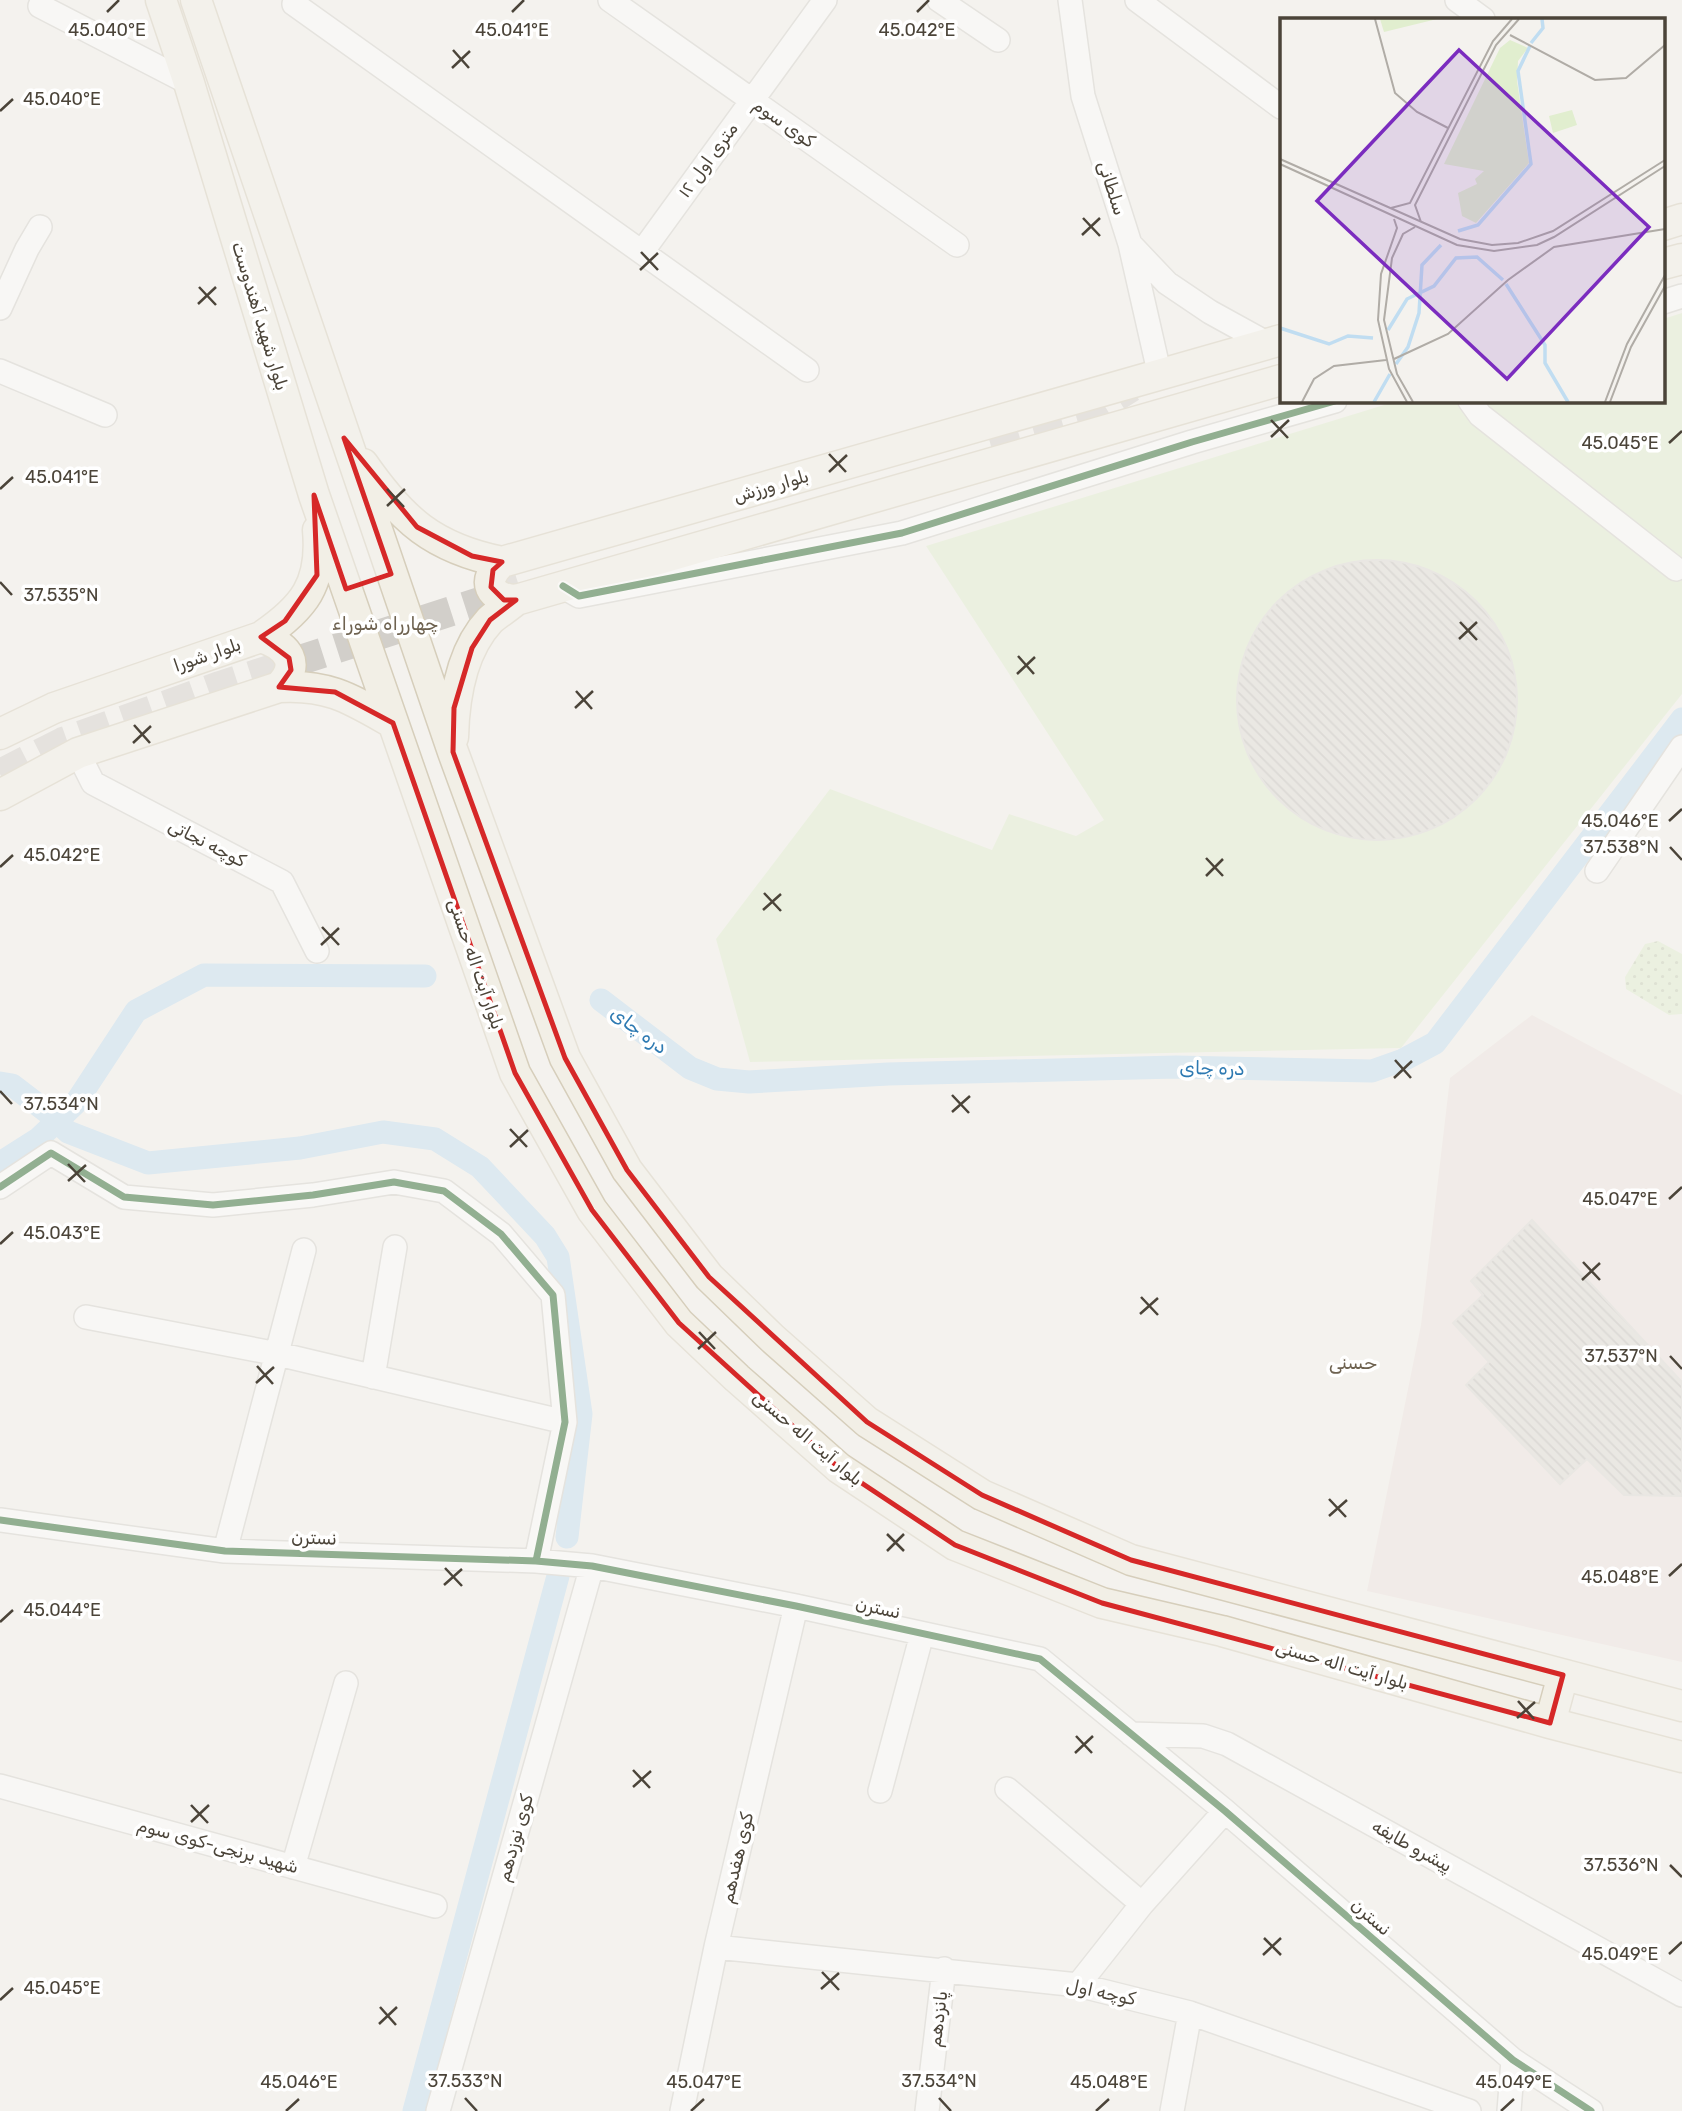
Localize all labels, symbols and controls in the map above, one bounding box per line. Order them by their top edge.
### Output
inset map [1280,18,1664,402]
text: 45.040°E [68,19,146,41]
text: 45.041°E [475,19,549,41]
text: 45.042°E [878,19,956,41]
text: 45.040°E [23,88,101,110]
street label: کوی سوم [749,94,819,152]
street label: ۱۲ متری اول [673,118,743,202]
street label: سلطانی [1093,158,1131,218]
street label: بلوار شهید آهندوست [227,239,293,393]
text: 45.045°E [1581,432,1659,454]
street label: بلوار ورزش [731,465,811,507]
text: 45.041°E [25,466,99,488]
text: 37.535°N [23,584,99,606]
district label: چهارراه شوراء [332,612,438,635]
street label: بلوار شورا [170,633,244,677]
text: 45.046°E [1581,810,1659,832]
street label: کوچه نجاتی [165,814,249,872]
text: 37.538°N [1583,836,1659,858]
text: 45.042°E [23,844,101,866]
street label: بلوار آیت اله حسنی [443,896,509,1032]
water label: دره چای [606,1001,672,1059]
water label: دره چای [1179,1056,1245,1080]
text: 37.534°N [23,1093,99,1115]
text: 45.047°E [1582,1188,1658,1210]
text: 45.043°E [23,1222,101,1244]
text: 37.537°N [1584,1345,1658,1367]
district label: حسنی [1329,1351,1377,1374]
street label: بلوار آیت اله حسنی [749,1386,867,1490]
street label: نسترن [291,1526,337,1550]
text: 45.048°E [1581,1566,1659,1588]
street label: نسترن [853,1592,903,1624]
text: 45.044°E [23,1599,101,1621]
street label: بلوار آیت اله حسنی [1273,1636,1411,1694]
street label: کوی نوزدهم [492,1792,539,1885]
street label: کوی هفدهم [716,1810,759,1906]
street label: شهید برنجی-کوی سوم [135,1814,301,1878]
street label: پیشرو طایفه [1367,1815,1456,1878]
text: 37.536°N [1583,1854,1659,1876]
street label: نسترن [1347,1894,1395,1940]
text: 45.049°E [1582,1943,1659,1965]
street label: کوچه اول [1064,1974,1138,2010]
text: 45.045°E [23,1977,101,1999]
street label: پانزدهم [924,1990,953,2048]
text: 37.533°N [427,2070,503,2092]
text: 37.534°N [901,2070,977,2092]
text: 45.046°E [260,2071,338,2093]
text: 45.047°E [666,2071,742,2093]
text: 45.048°E [1070,2071,1148,2093]
text: 45.049°E [1476,2071,1553,2093]

